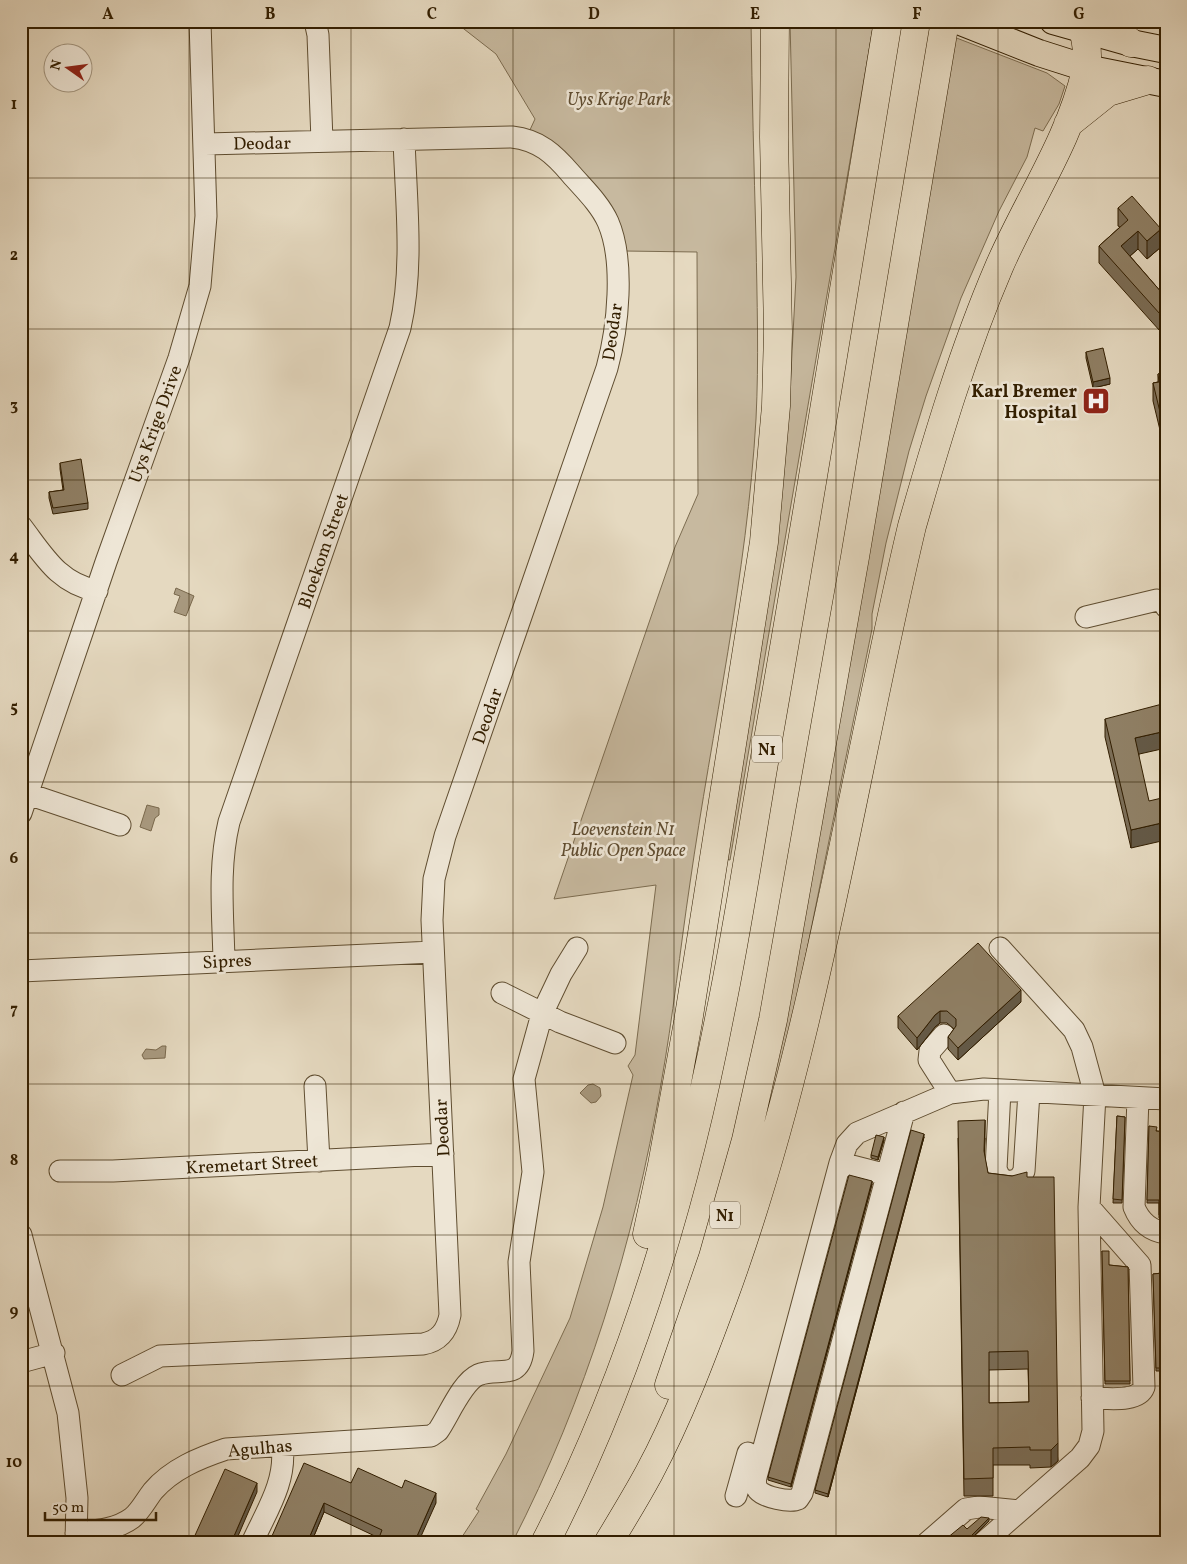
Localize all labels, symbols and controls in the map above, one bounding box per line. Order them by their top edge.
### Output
text: A [102,4,114,26]
text: B [265,4,276,26]
text: C [427,4,437,26]
text: D [588,4,600,26]
text: E [750,4,760,26]
text: F [912,4,922,26]
text: G [1073,4,1085,26]
north arrow [42,42,92,92]
text: N [46,58,67,72]
park label: Uys Krige Park [567,88,671,113]
text: 1 [11,94,17,116]
street label: Deodar [233,131,292,158]
text: 2 [10,245,18,267]
street label: Deodar [597,301,630,363]
street label: Uys Krige Drive [124,362,189,487]
place label: Karl Bremer Hospital [971,380,1077,426]
hospital icon: Karl Bremer Hospital [1081,386,1111,416]
text: 3 [10,395,18,417]
street label: Bloekom Street [293,490,356,613]
text: 4 [9,546,19,568]
street label: Deodar [467,685,510,748]
text: 5 [10,697,18,719]
road number: N1 [752,736,782,762]
park label: Loevenstein N1 Public Open Space [560,818,686,864]
text: 6 [10,848,19,870]
street label: Sipres [202,949,252,976]
text: 7 [10,999,18,1021]
street label: Deodar [429,1098,457,1157]
text: 8 [10,1150,18,1172]
street label: Kremetart Street [185,1150,319,1181]
road number: N1 [710,1202,740,1228]
text: 9 [10,1301,19,1323]
street label: Agulhas [227,1434,294,1465]
text: 10 [6,1452,22,1474]
scale bar [45,1489,156,1521]
text: 50 m [52,1498,84,1519]

